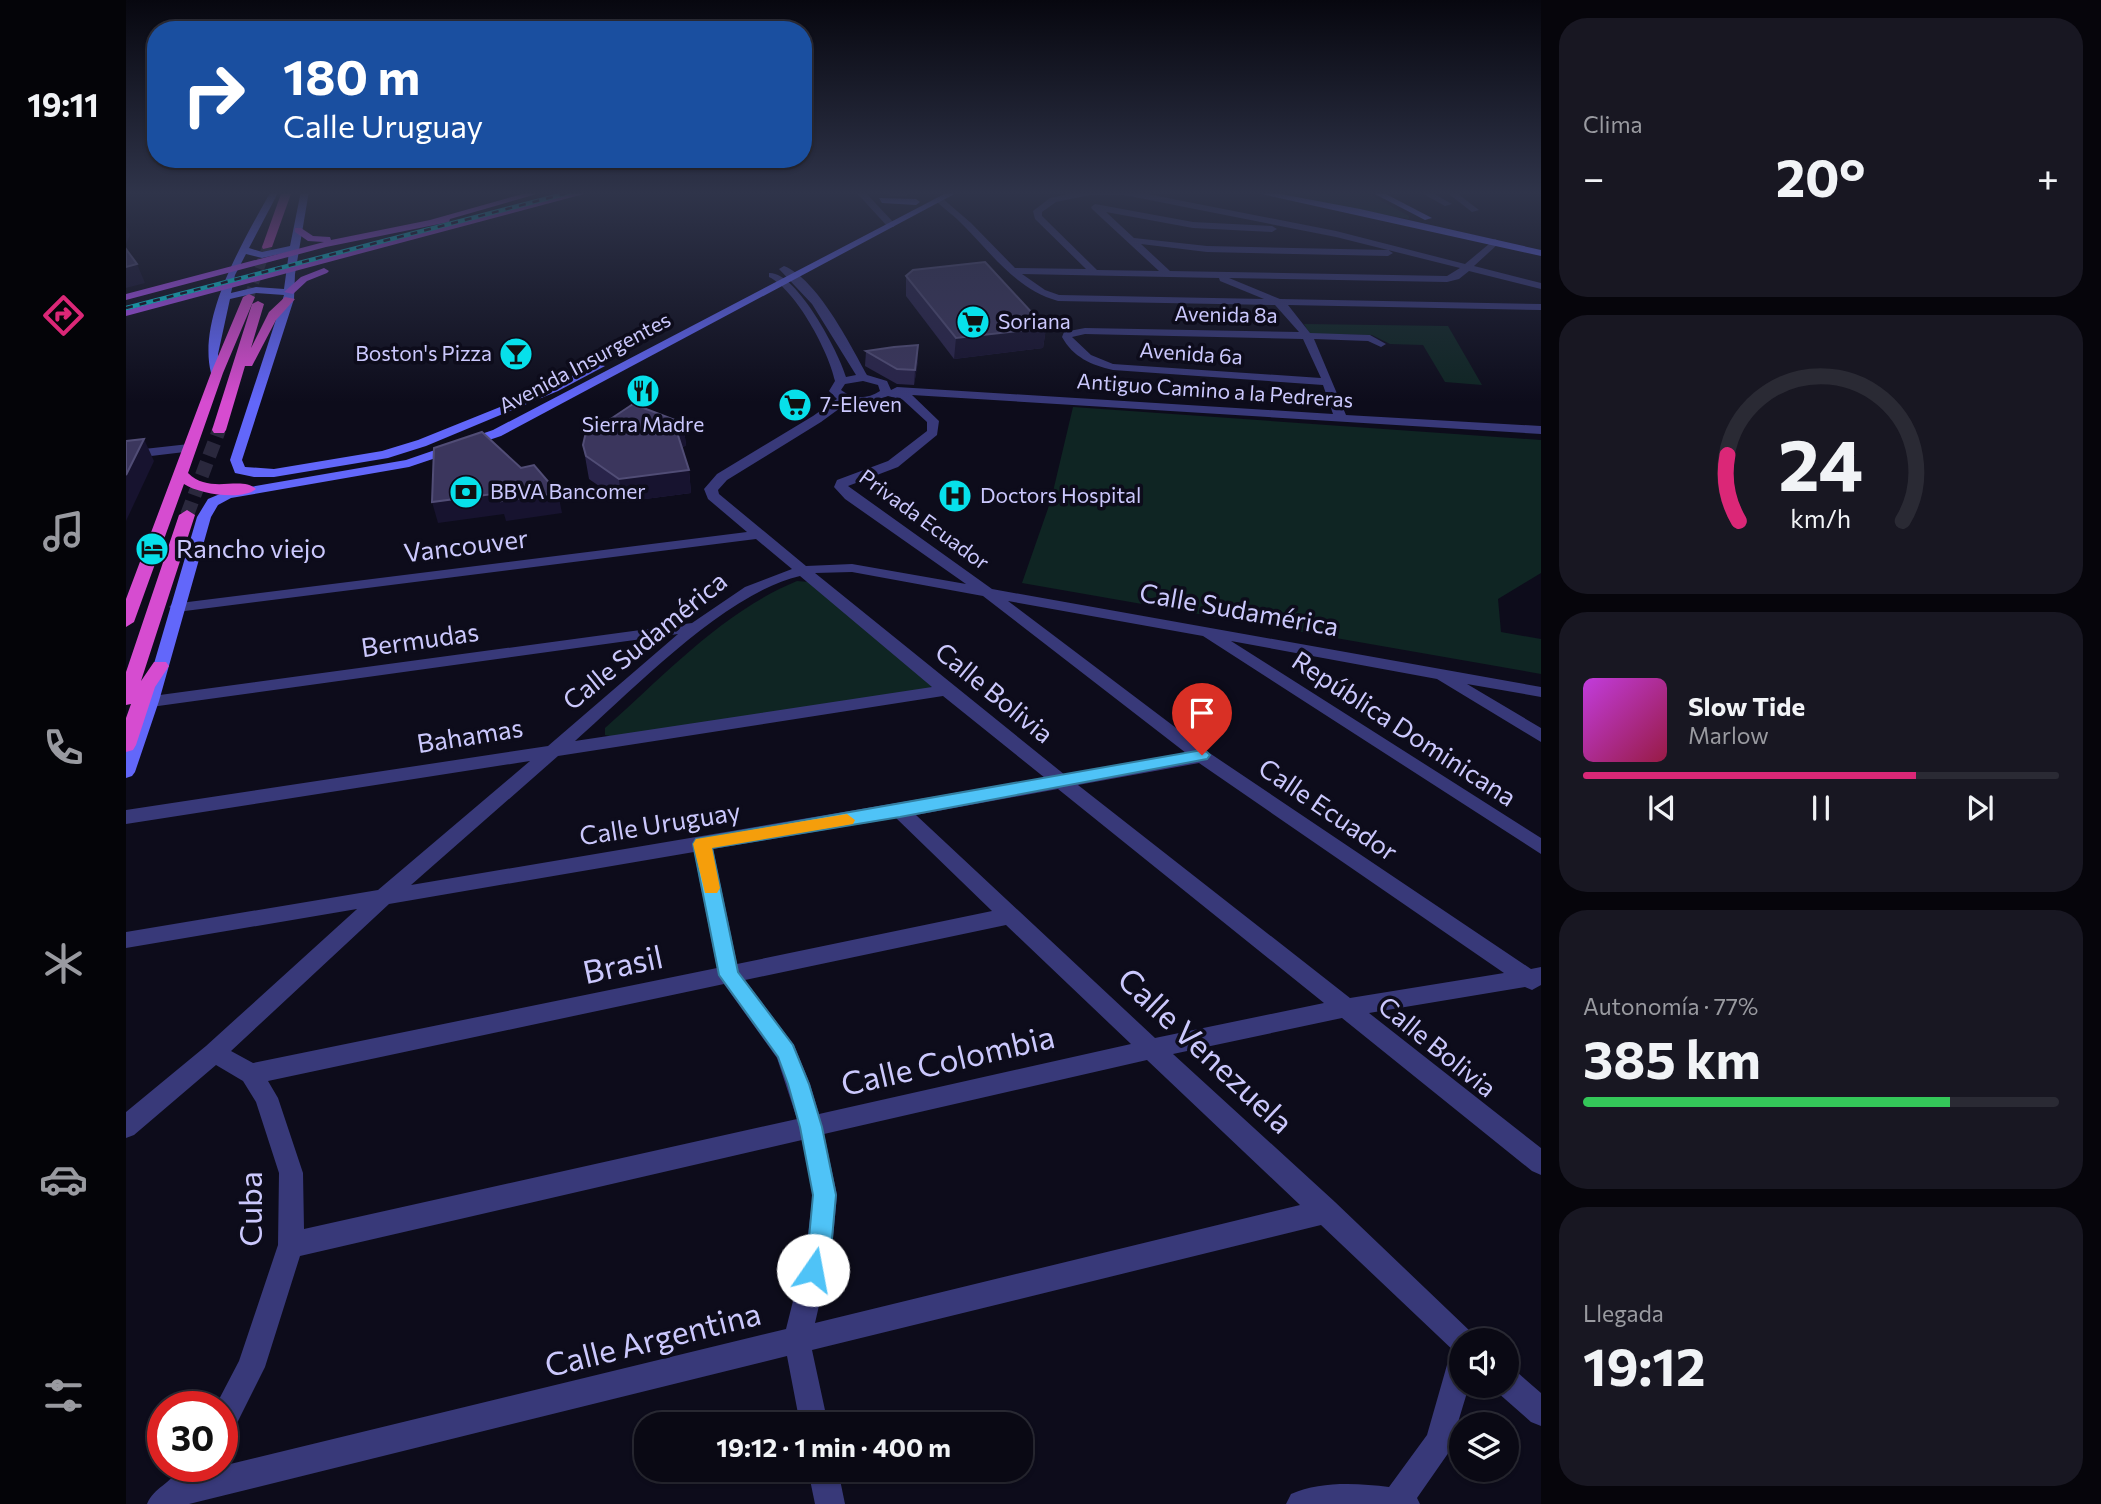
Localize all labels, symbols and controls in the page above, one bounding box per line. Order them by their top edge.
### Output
text: 180 m [283,45,420,105]
icon: right [168,49,259,140]
text: 19:11 [27,84,99,124]
text: Calle Uruguay [283,105,483,145]
text: Clima [1583,110,1643,138]
text: 20° [1776,144,1866,208]
text: − [1583,153,1605,200]
text: + [2037,153,2059,200]
icon: directions [39,291,88,340]
street label: Avenida 8a [1174,300,1278,327]
supermarket icon: Soriana [954,303,992,341]
street label: Avenida Insurgentes [494,306,674,417]
place label: Soriana [998,308,1071,333]
bar icon: Boston's Pizza [497,335,535,373]
street label: Avenida 6a [1139,336,1244,369]
place label: Boston's Pizza [355,340,492,365]
street label: Antiguo Camino a la Pedreras [1076,367,1354,412]
restaurant icon: Sierra Madre [624,372,662,410]
supermarket icon: 7-Eleven [776,386,814,424]
place label: 7-Eleven [820,391,902,416]
place label: Sierra Madre [582,411,704,436]
text: 24 [1778,417,1864,506]
street label: Privada Ecuador [855,463,995,574]
bank icon: BBVA Bancomer [447,473,485,511]
hospital icon: Doctors Hospital [936,477,974,515]
place label: BBVA Bancomer [490,478,646,503]
place label: Doctors Hospital [980,482,1141,507]
text: km/h [1791,503,1851,533]
icon: music [39,507,88,556]
street label: Vancouver [402,522,530,568]
hotel icon: Rancho viejo [133,530,171,568]
place label: Rancho viejo [176,532,326,563]
street label: Calle Sudamérica [556,564,732,715]
street label: Calle Sudamérica [1137,576,1341,641]
street label: Bermudas [359,615,481,662]
street label: Calle Bolivia [930,635,1060,749]
street label: República Dominicana [1287,644,1523,812]
pin [1172,683,1232,755]
text: Slow Tide [1688,690,1805,721]
icon: arrive [1183,694,1221,732]
street label: Bahamas [414,711,525,758]
text: Marlow [1688,721,1769,749]
icon: phone [39,723,88,772]
street label: Calle Ecuador [1254,751,1404,867]
icon: previous [1643,789,1681,827]
icon: pause [1802,789,1840,827]
icon: next [1961,789,1999,827]
street label: Calle Uruguay [577,794,742,851]
street label: Brasil [579,935,666,991]
icon: climate [39,939,88,988]
street label: Calle Venezuela [1110,958,1302,1141]
street label: Calle Bolivia [1373,989,1503,1103]
text: Autonomía · 77% [1583,992,1758,1020]
street label: Calle Colombia [837,1015,1058,1103]
text: 385 km [1583,1026,1761,1090]
icon: car [39,1155,88,1204]
street label: Cuba [229,1171,269,1247]
position arrow [776,1233,850,1307]
street label: Calle Argentina [540,1292,765,1384]
text: Llegada [1583,1299,1664,1327]
map controls [1449,1328,1519,1482]
button: sound [1449,1328,1519,1398]
text: 19:12 [1583,1333,1706,1397]
icon: filters [39,1371,88,1420]
speed limit sign: 30 [147,1391,238,1482]
button: layers [1449,1412,1519,1482]
text: 19:12 · 1 min · 400 m [716,1431,951,1462]

